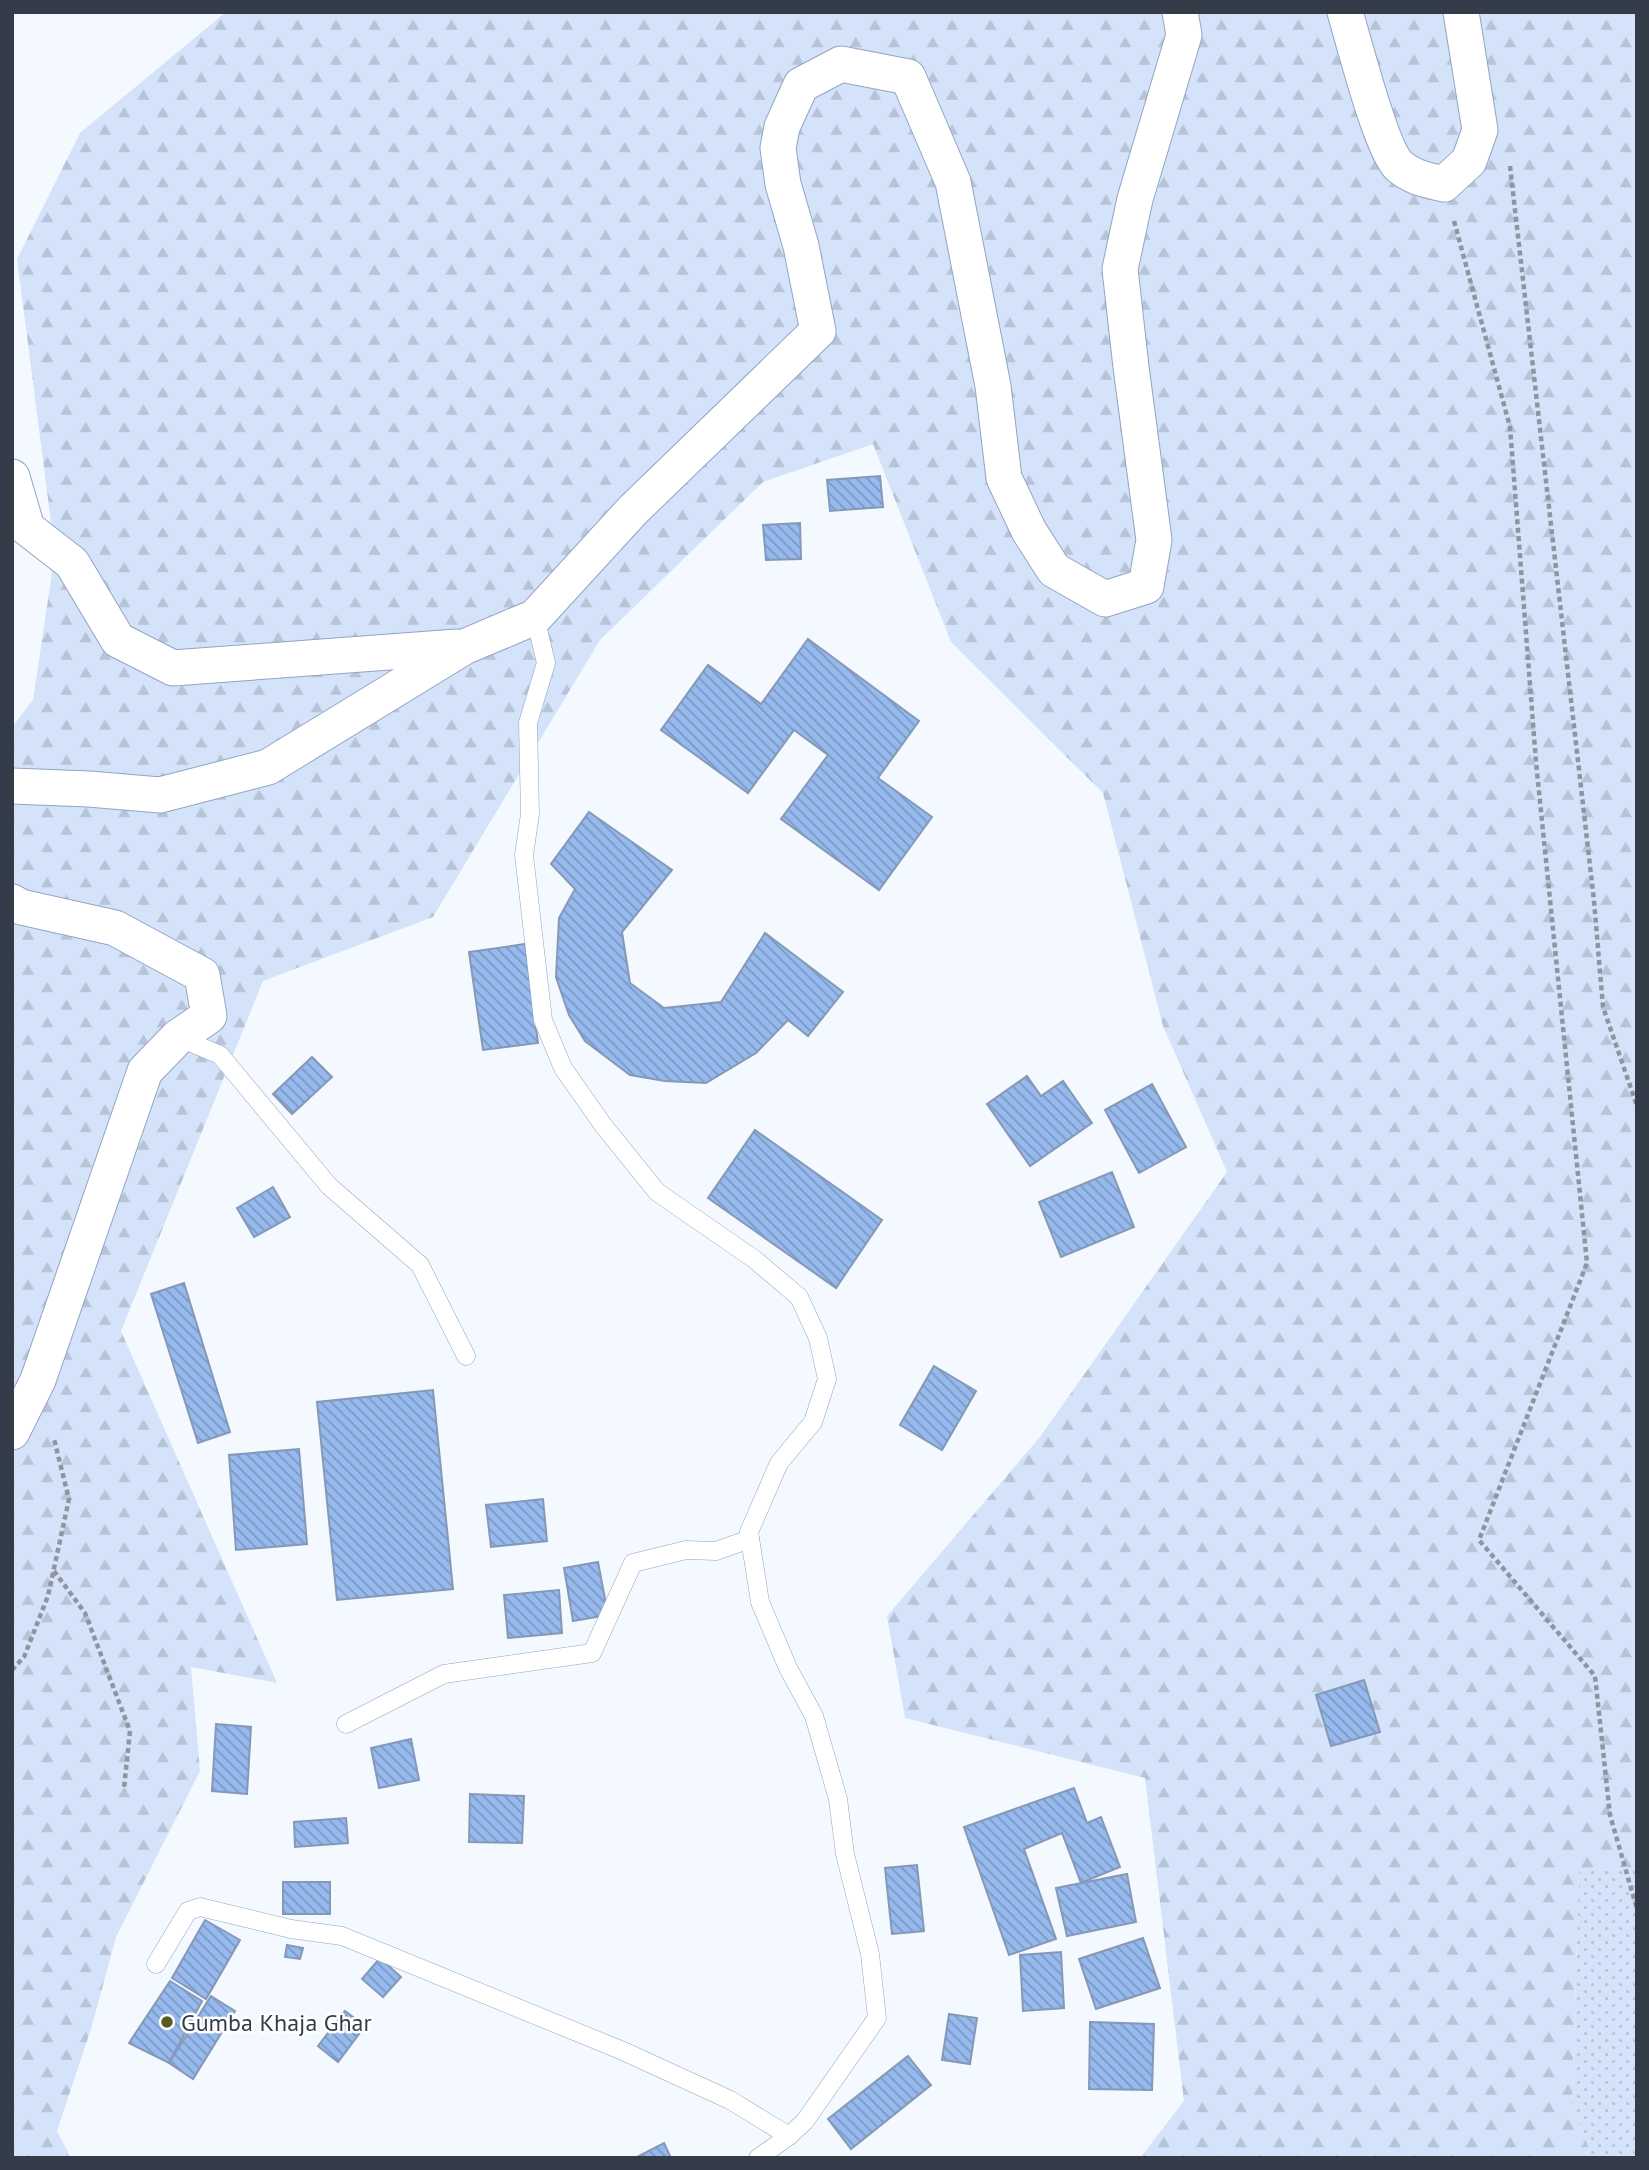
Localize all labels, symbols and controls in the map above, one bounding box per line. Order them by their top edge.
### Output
place label: Gumba Khaja Ghar [181,2007,372,2038]
marker: Gumba Khaja Ghar [159,2014,175,2030]

